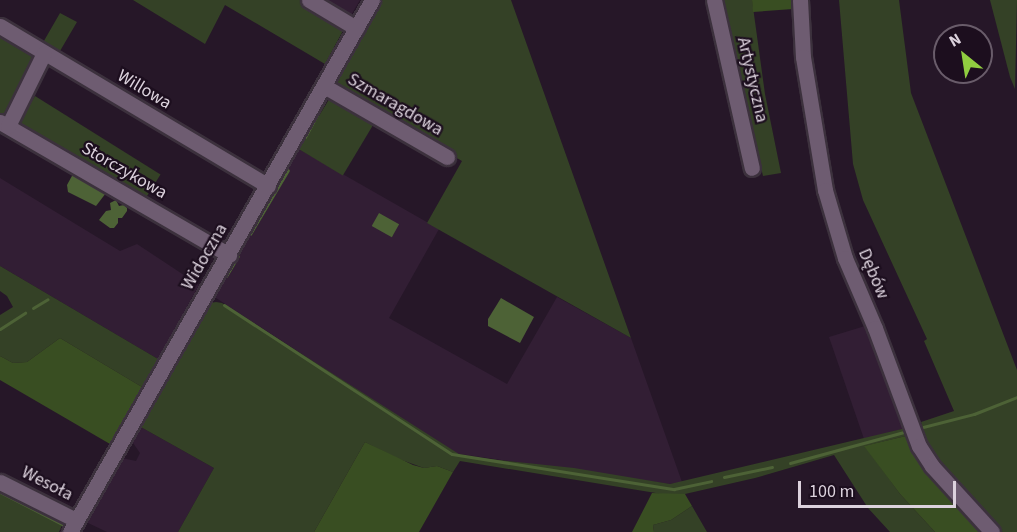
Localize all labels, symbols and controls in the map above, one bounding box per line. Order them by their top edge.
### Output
north arrow [933,24,993,84]
text: N [945,28,965,52]
street label: Artystyczna [732,35,772,125]
street label: Willowa [113,65,175,115]
street label: Szmaragdowa [343,69,447,141]
street label: Storczykowa [77,138,171,204]
street label: Widoczna [177,220,233,294]
street label: Dębów [853,246,893,302]
street label: Wesoła [18,462,76,506]
scale bar [801,469,958,507]
text: 100 m [809,479,854,504]

